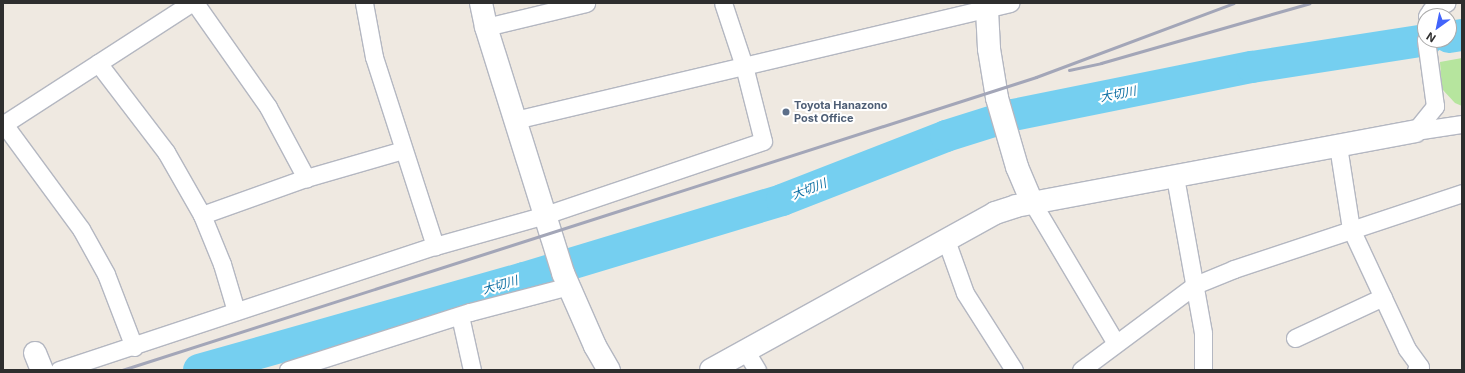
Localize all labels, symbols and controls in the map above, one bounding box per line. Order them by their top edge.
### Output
north arrow [1417,8,1457,48]
text: N [1424,29,1438,45]
water label: 大切川 [1099,83,1137,105]
place label: Toyota Hanazono Post Office [794,99,888,125]
marker: Toyota Hanazono Post Office [781,107,791,117]
water label: 大切川 [790,176,828,202]
water label: 大切川 [481,273,519,297]

